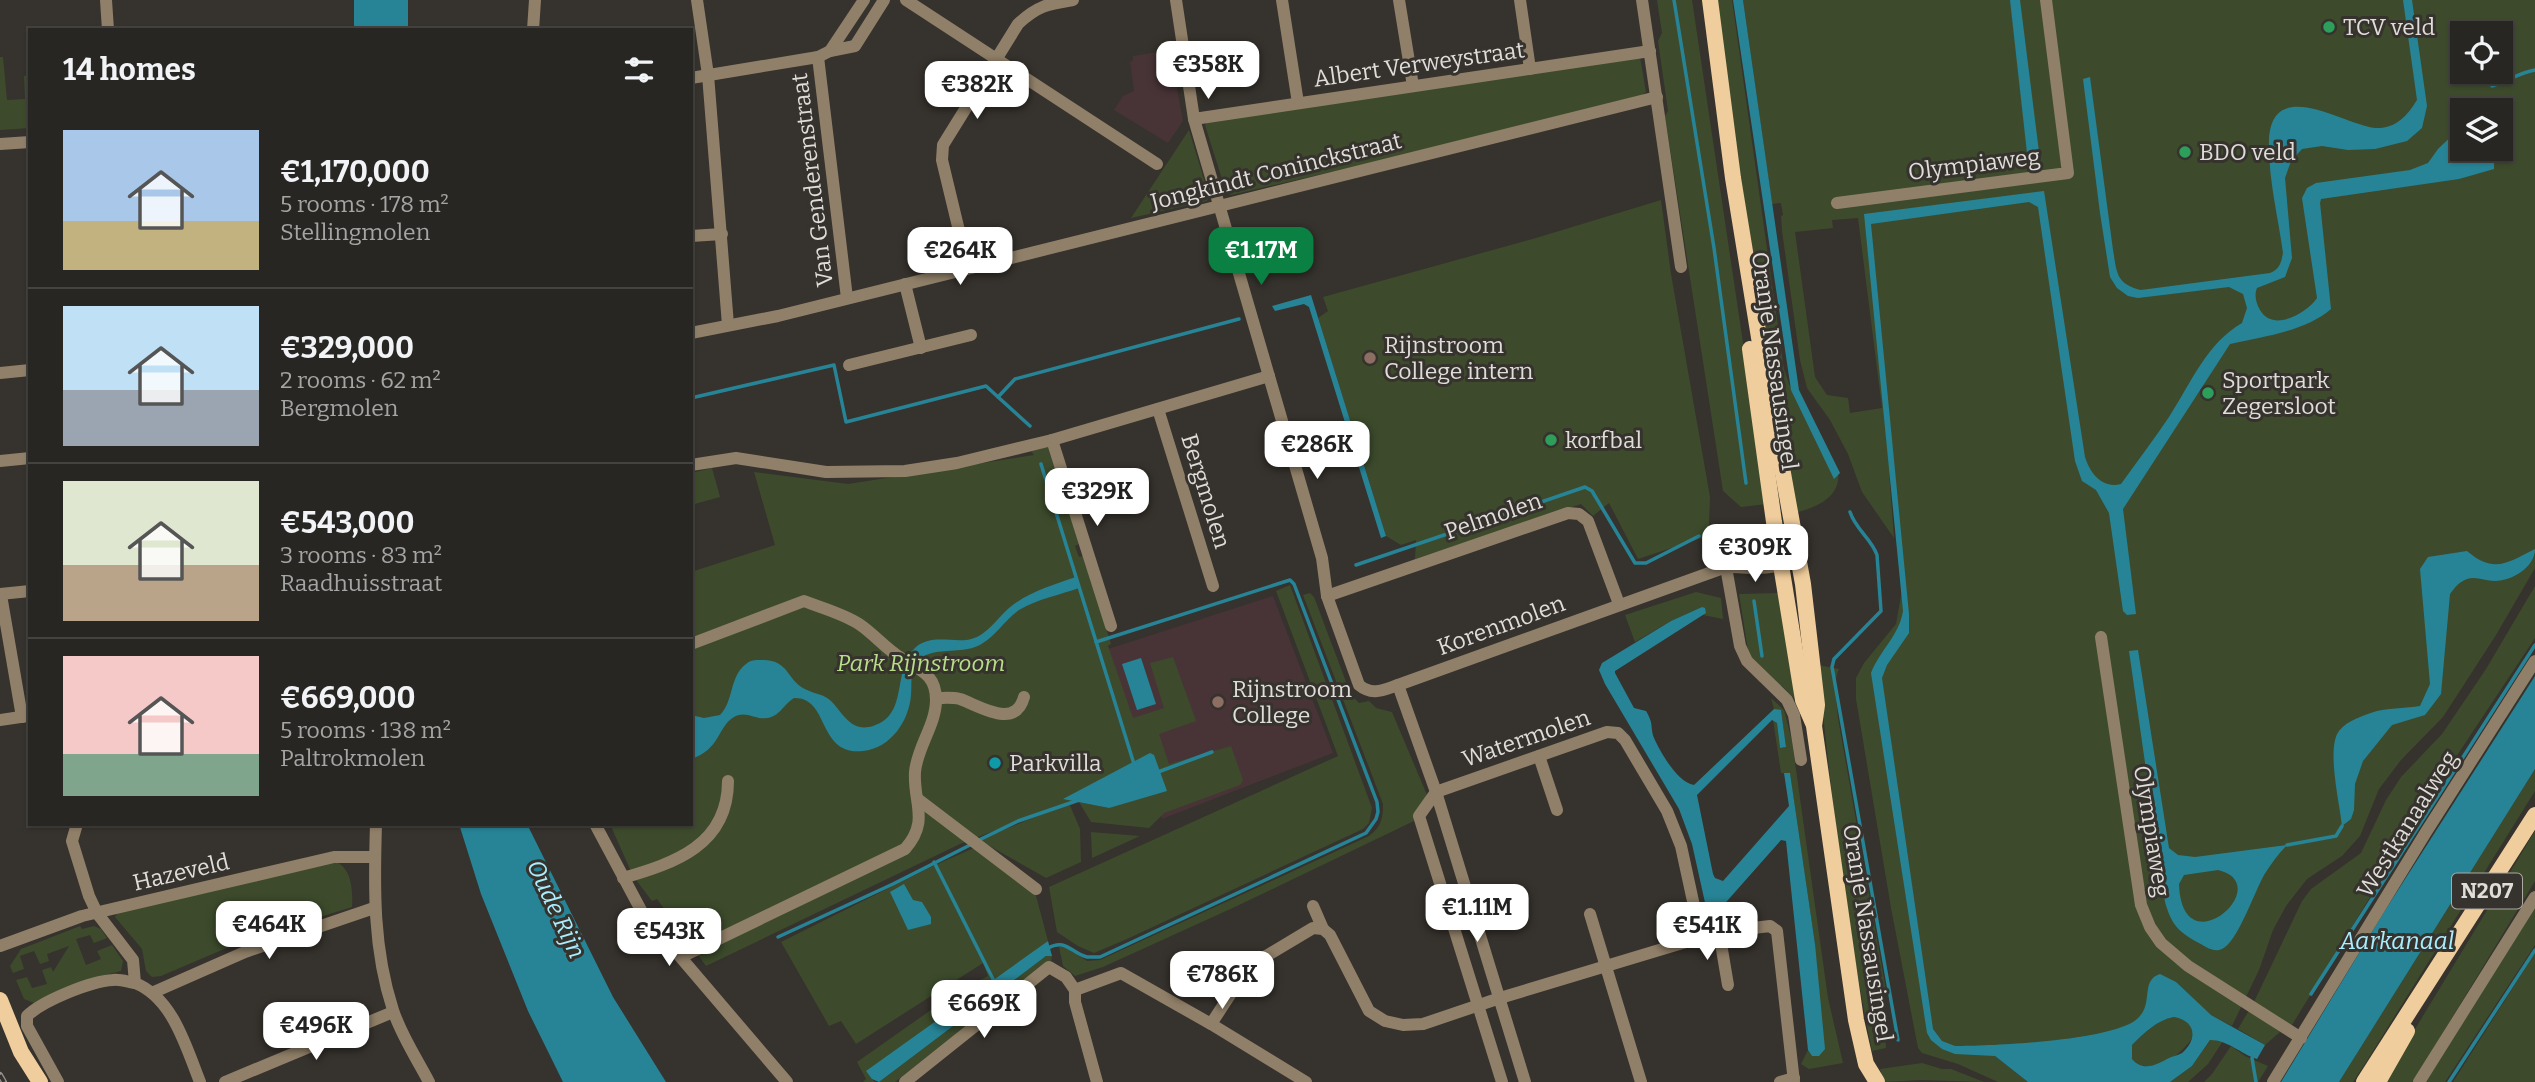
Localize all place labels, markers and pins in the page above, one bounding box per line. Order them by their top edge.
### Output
place label: TCV veld [2343,13,2436,41]
marker: TCV veld [2321,19,2337,35]
pin: €358K [1159,42,1257,101]
pin: €382K [928,61,1026,121]
place label: BDO veld [2199,138,2296,166]
marker: BDO veld [2177,144,2193,160]
pin: €264K [911,228,1009,287]
pin: €1.17M [1204,228,1318,287]
place label: Rijnstroom College intern [1384,331,1534,385]
marker: Rijnstroom College intern [1362,350,1378,366]
place label: Sportpark Zegersloot [2222,366,2336,420]
marker: Sportpark Zegersloot [2200,385,2216,401]
pin: €286K [1268,421,1366,481]
place label: korfbal [1565,426,1642,454]
marker: korfbal [1543,432,1559,448]
pin: €329K [1048,468,1146,528]
pin: €309K [1706,524,1804,584]
place label: Rijnstroom College [1232,675,1352,729]
marker: Rijnstroom College [1210,694,1226,710]
place label: Parkvilla [1009,749,1102,777]
marker: Parkvilla [987,755,1003,771]
pin: €1.11M [1420,884,1534,944]
pin: €464K [220,902,318,961]
pin: €541K [1658,902,1756,962]
pin: €543K [620,908,718,968]
pin: €786K [1173,951,1271,1011]
pin: €669K [935,981,1033,1040]
pin: €496K [267,1002,365,1062]

